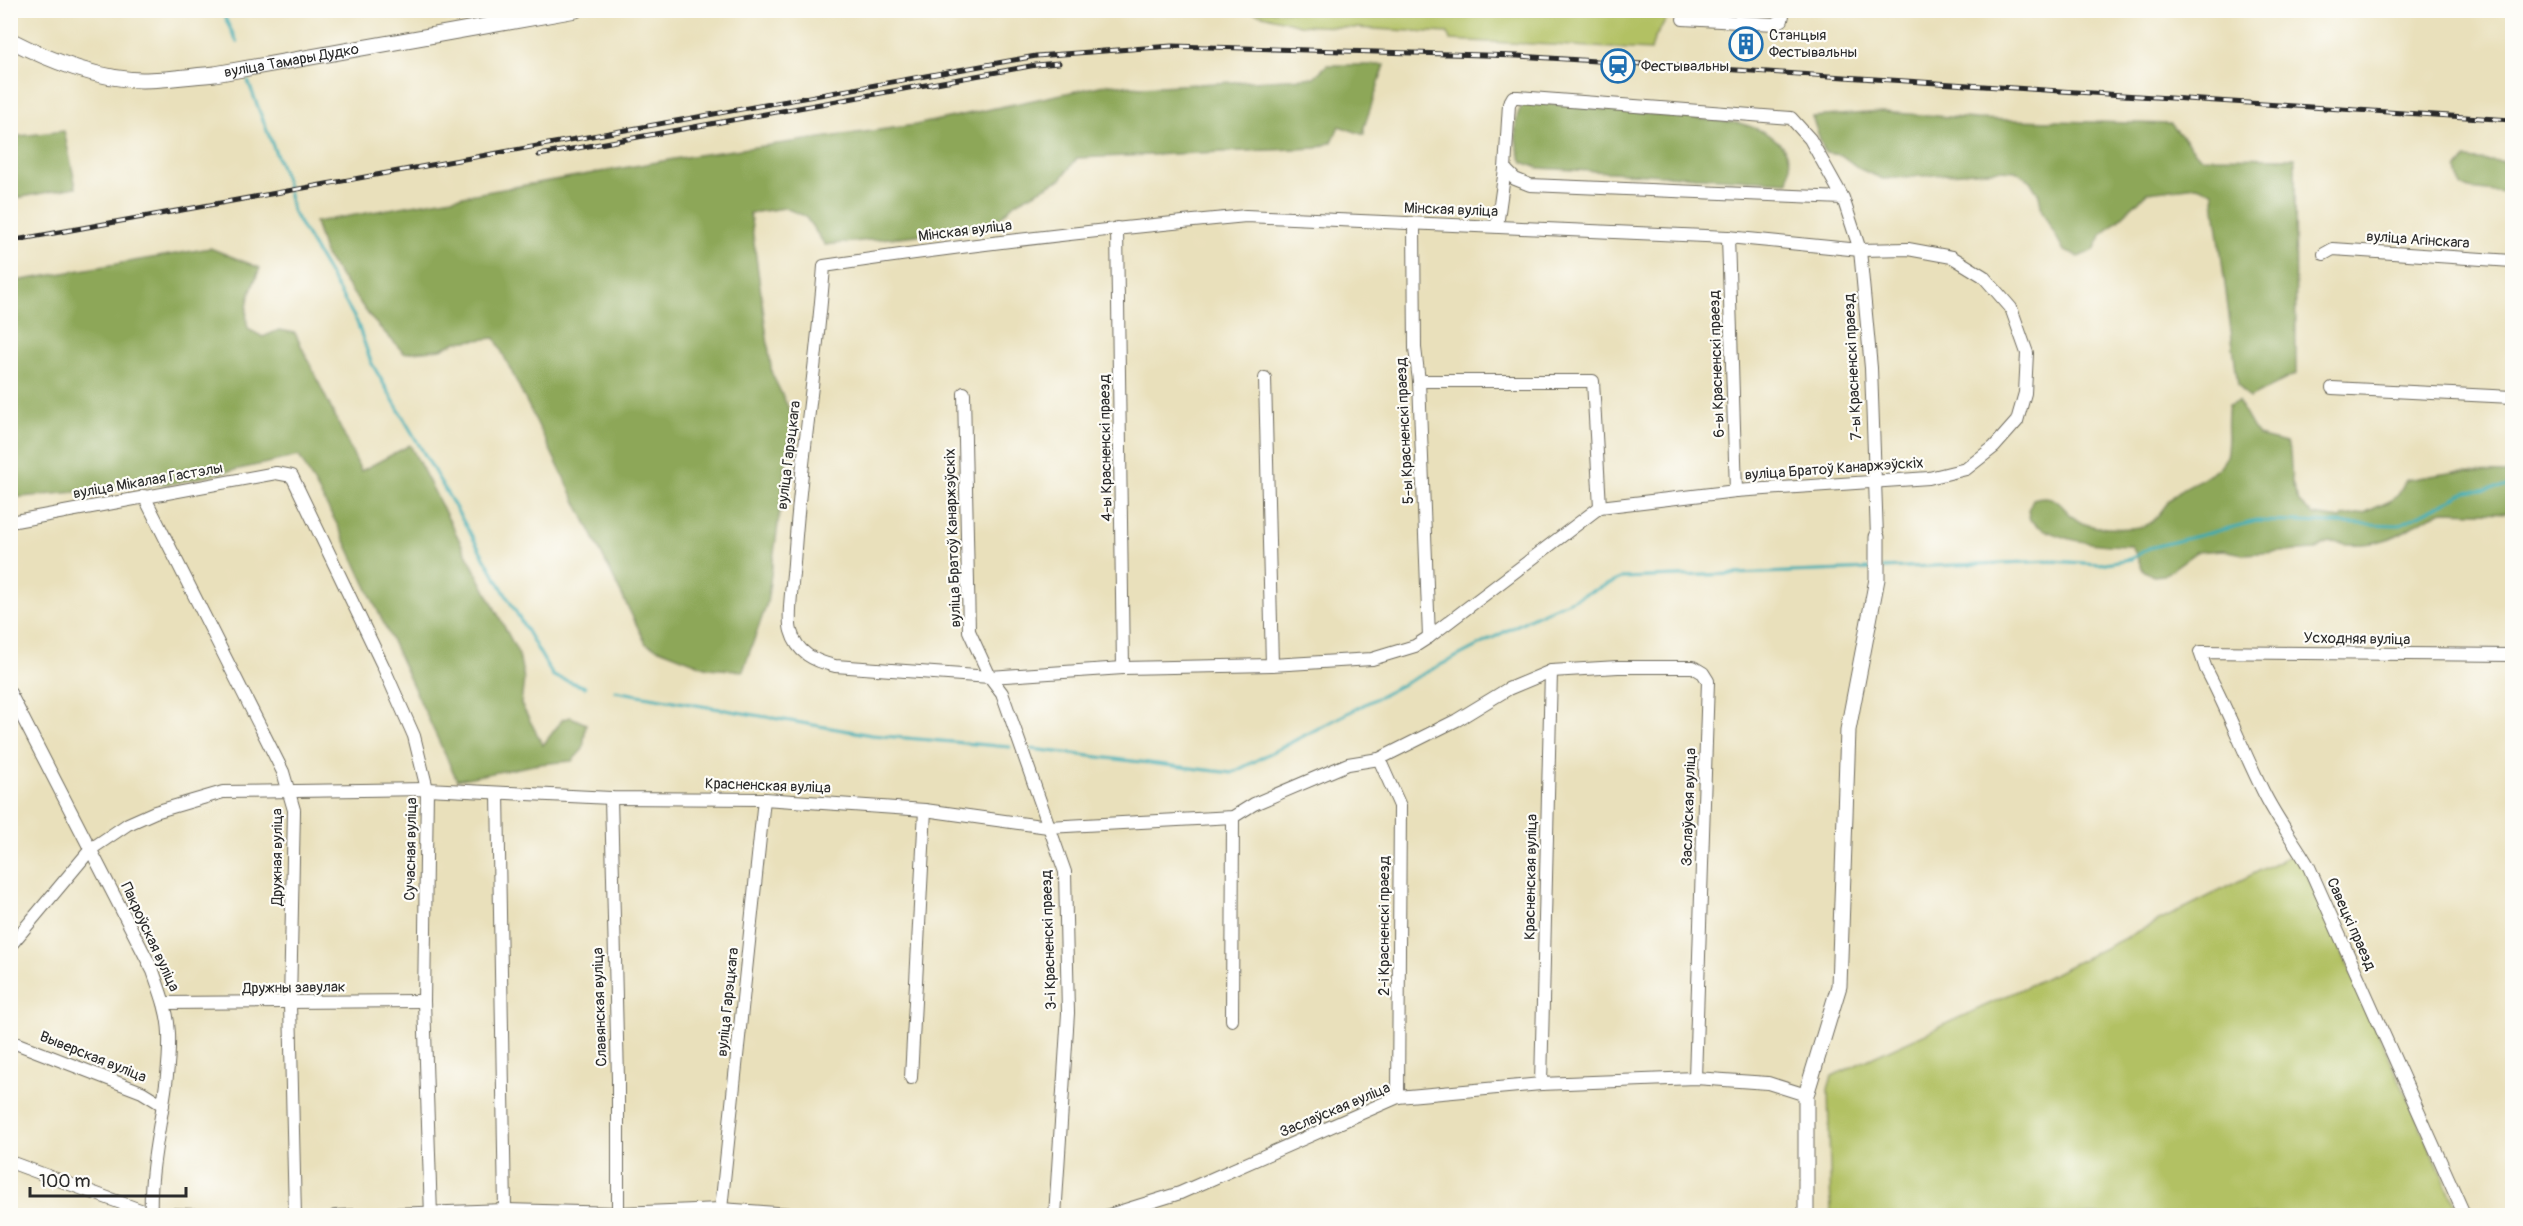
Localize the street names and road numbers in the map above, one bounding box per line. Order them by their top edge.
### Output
street label: вуліца Тамары Дудко [223,39,360,82]
street label: Мінская вуліца [1404,199,1498,221]
street label: Мінская вуліца [917,216,1013,246]
street label: вуліца Агінскага [2366,227,2470,253]
street label: 6-ы Красненскі праезд [1705,290,1729,438]
street label: 7-ы Красненскі праезд [1840,293,1866,441]
street label: 5-ы Красненскі праезд [1392,357,1418,505]
street label: 4-ы Красненскі праезд [1095,374,1117,522]
street label: вуліца Гарэцкага [773,399,805,510]
street label: вуліца Братоў Канаржэўскіх [940,448,966,628]
street label: вуліца Братоў Канаржэўскіх [1744,453,1924,485]
street label: вуліца Мікалая Гастэлы [72,458,224,504]
street label: Усходняя вуліца [2303,629,2411,649]
street label: Заслаўская вуліца [1677,748,1701,866]
street label: Красненская вуліца [705,774,831,798]
street label: Сучасная вуліца [401,797,421,901]
street label: Дружная вуліца [268,808,287,907]
street label: Красненская вуліца [1520,814,1542,940]
street label: 2-і Красненскі праезд [1375,856,1394,996]
street label: 3-і Красненскі праезд [1037,870,1061,1010]
street label: Савецкі праезд [2322,875,2380,973]
street label: Пакроўская вуліца [116,879,184,995]
street label: Славянская вуліца [588,947,612,1067]
street label: вуліца Гарэцкага [713,947,743,1057]
street label: Дружны завулак [241,978,346,998]
street label: Выверская вуліца [37,1027,149,1087]
street label: Заслаўская вуліца [1277,1078,1393,1142]

